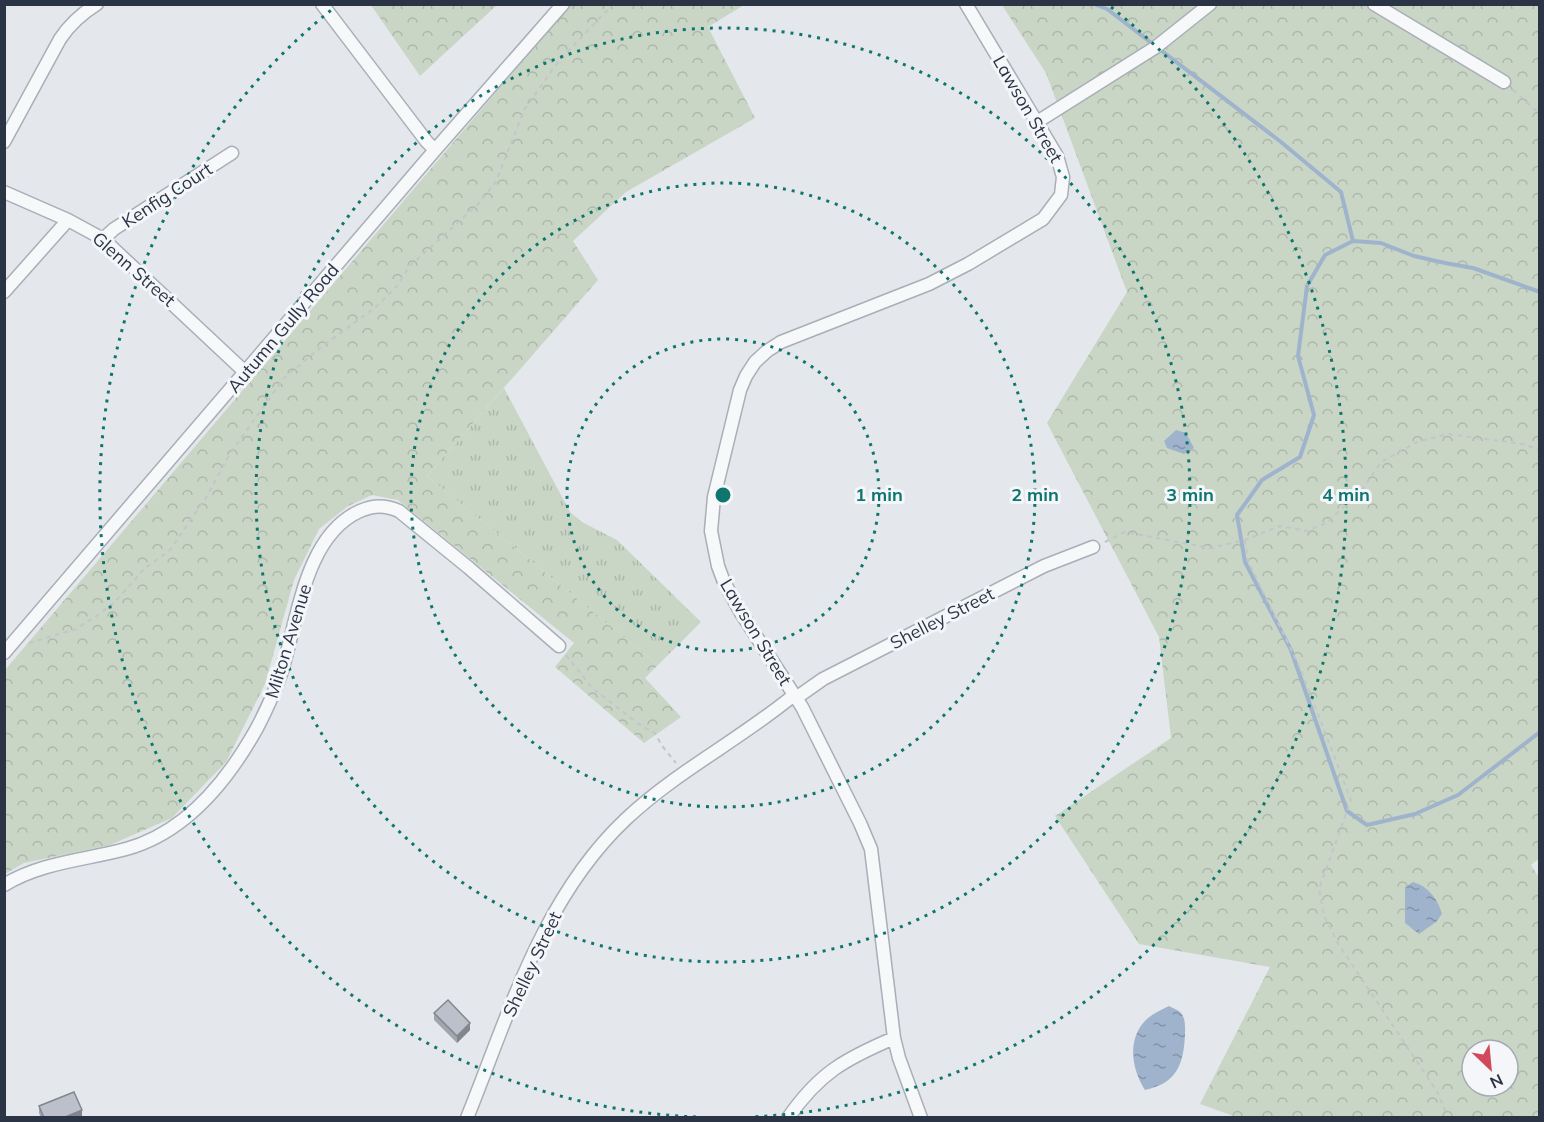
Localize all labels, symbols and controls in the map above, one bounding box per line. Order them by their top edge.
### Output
street label: Lawson Street [988,51,1068,167]
street label: Kenfig Court [118,157,216,233]
street label: Glenn Street [88,227,180,311]
street label: Autumn Gully Road [222,259,344,397]
text: 1 min [855,483,903,506]
text: 2 min [1011,483,1059,506]
text: 3 min [1166,483,1214,506]
text: 4 min [1322,483,1370,506]
centre of rings [713,485,733,505]
street label: Lawson Street [715,575,797,689]
street label: Milton Avenue [260,581,316,701]
street label: Shelley Street [886,582,998,654]
street label: Shelley Street [498,908,566,1020]
north arrow [1460,1038,1520,1098]
text: N [1487,1070,1506,1093]

